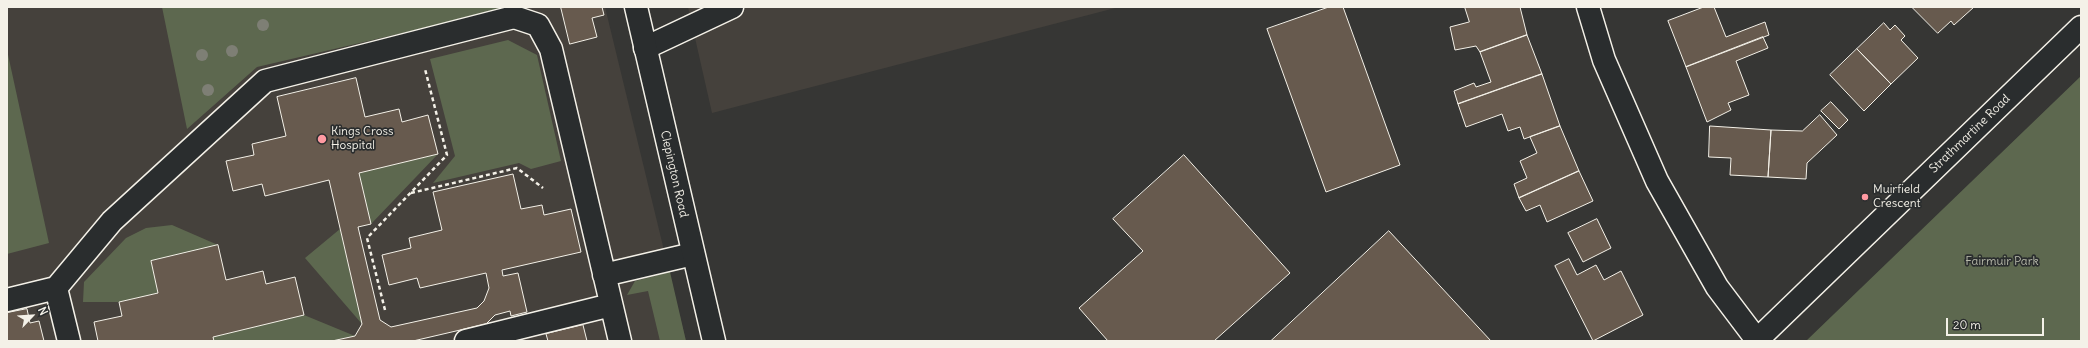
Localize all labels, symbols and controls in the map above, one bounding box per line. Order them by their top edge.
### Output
street label: Strathmartine Road [1927,92,2013,176]
place label: Kings Cross Hospital [331,125,393,153]
street label: Clepington Road [657,129,691,219]
marker: Kings Cross Hospital [316,133,328,145]
place label: Muirfield Crescent [1873,183,1921,211]
marker: Muirfield Crescent [1860,192,1870,202]
park label: Fairmuir Park [1965,255,2039,269]
north arrow [12,296,52,336]
text: N [35,305,51,317]
scale bar [1948,310,2046,336]
text: 20 m [1953,317,1981,332]

